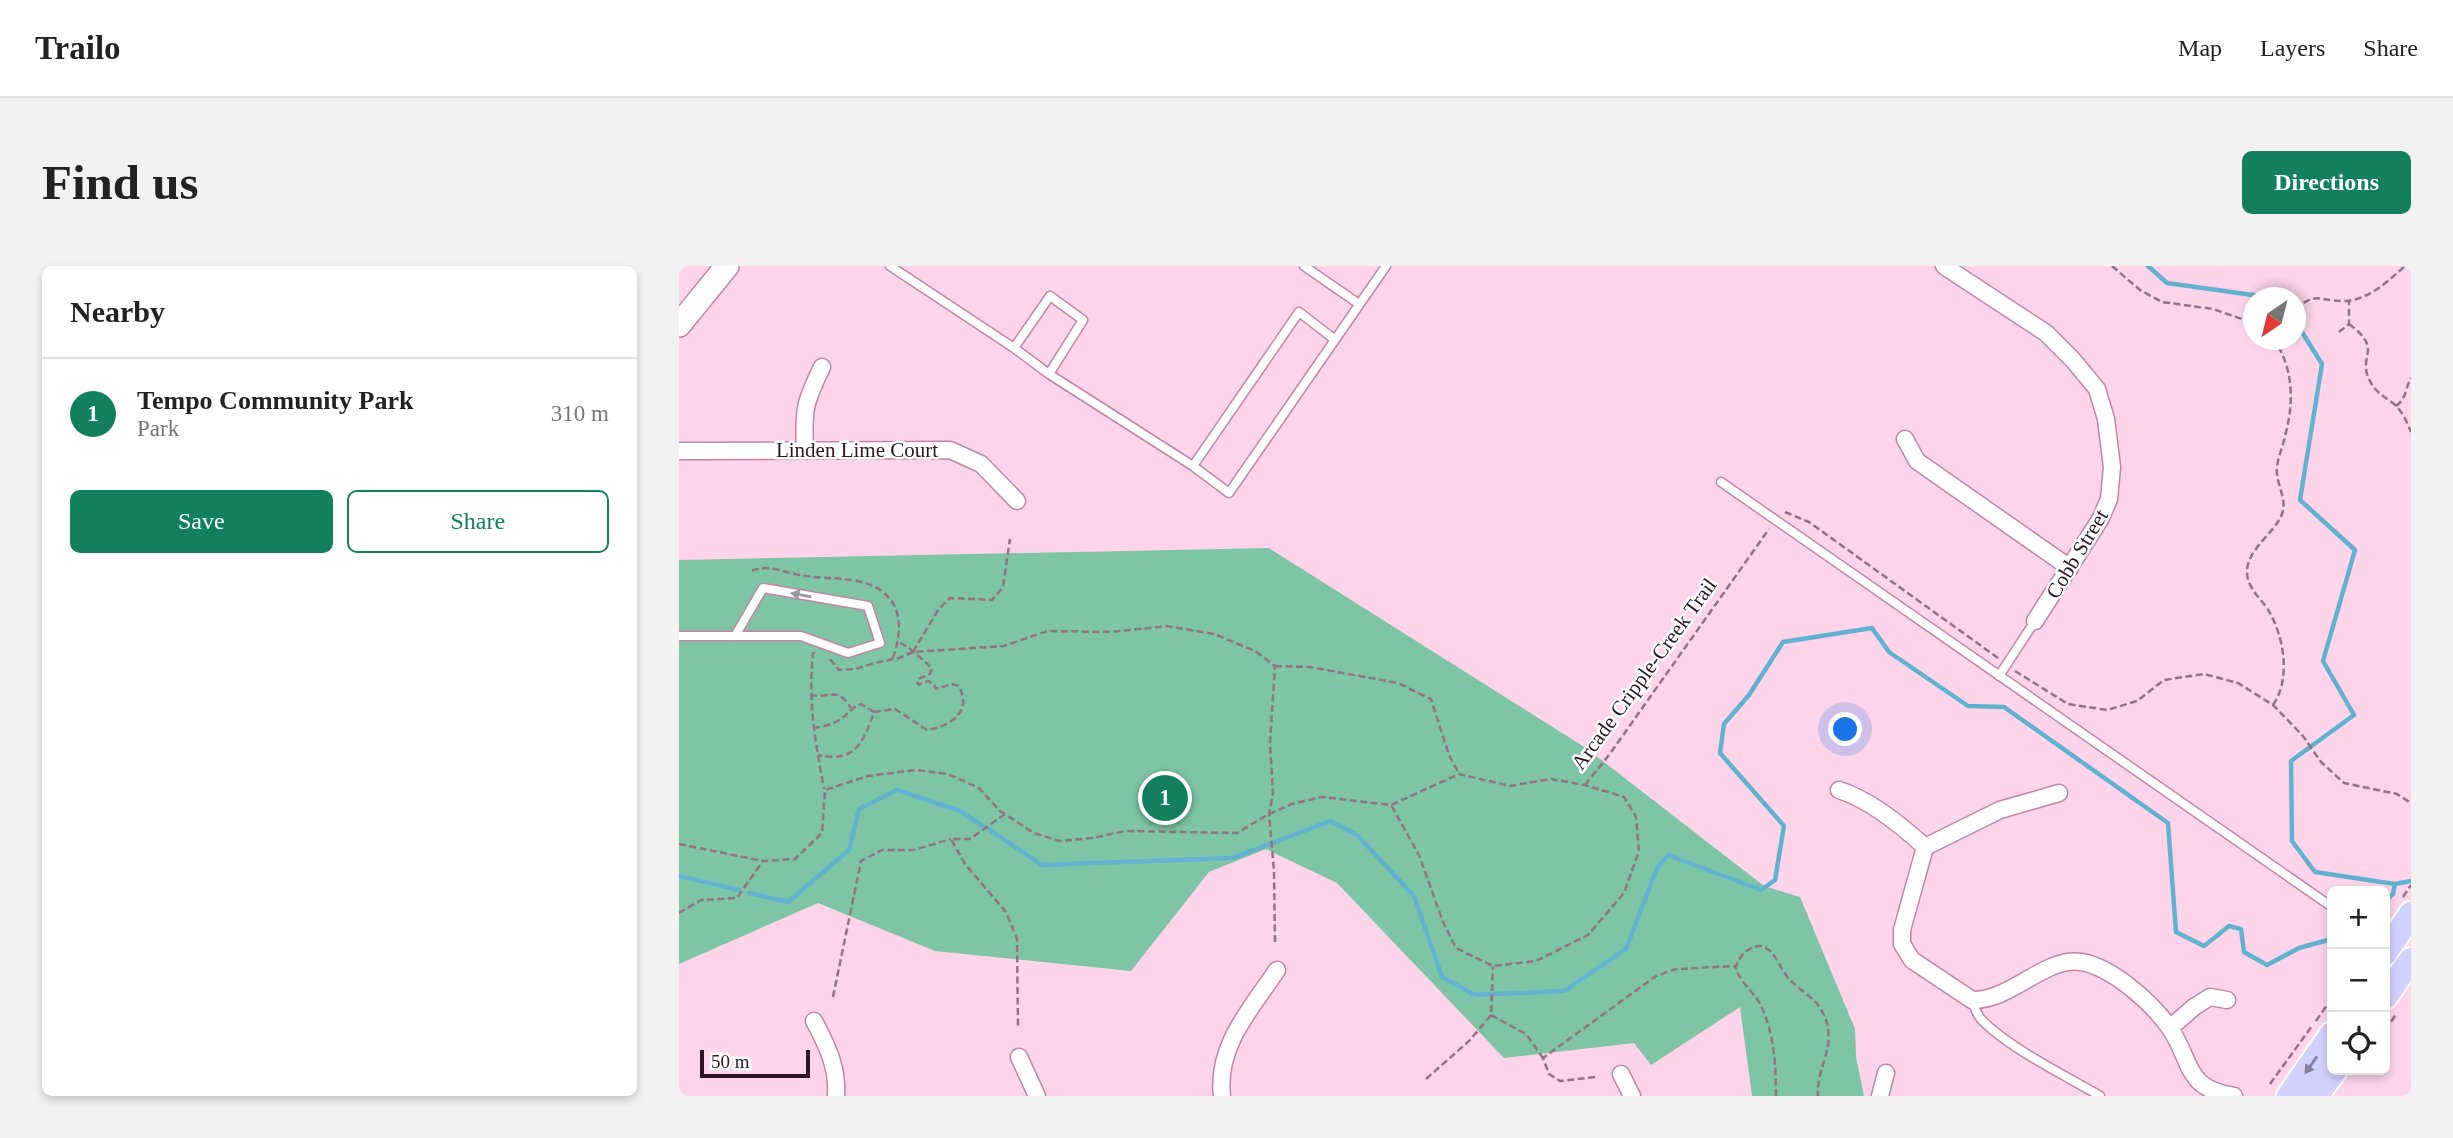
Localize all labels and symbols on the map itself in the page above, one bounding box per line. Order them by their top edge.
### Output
north arrow [2243,287,2306,350]
street label: Linden Lime Court [776,438,938,462]
street label: Cobb Street [2041,505,2113,603]
street label: Arcade Cripple-Creek Trail [1566,573,1722,774]
one-way arrow [790,589,812,600]
your location [1828,712,1862,746]
pin: 1 [1142,772,1188,824]
scale bar [700,1047,810,1079]
one-way arrow [2304,1056,2318,1074]

